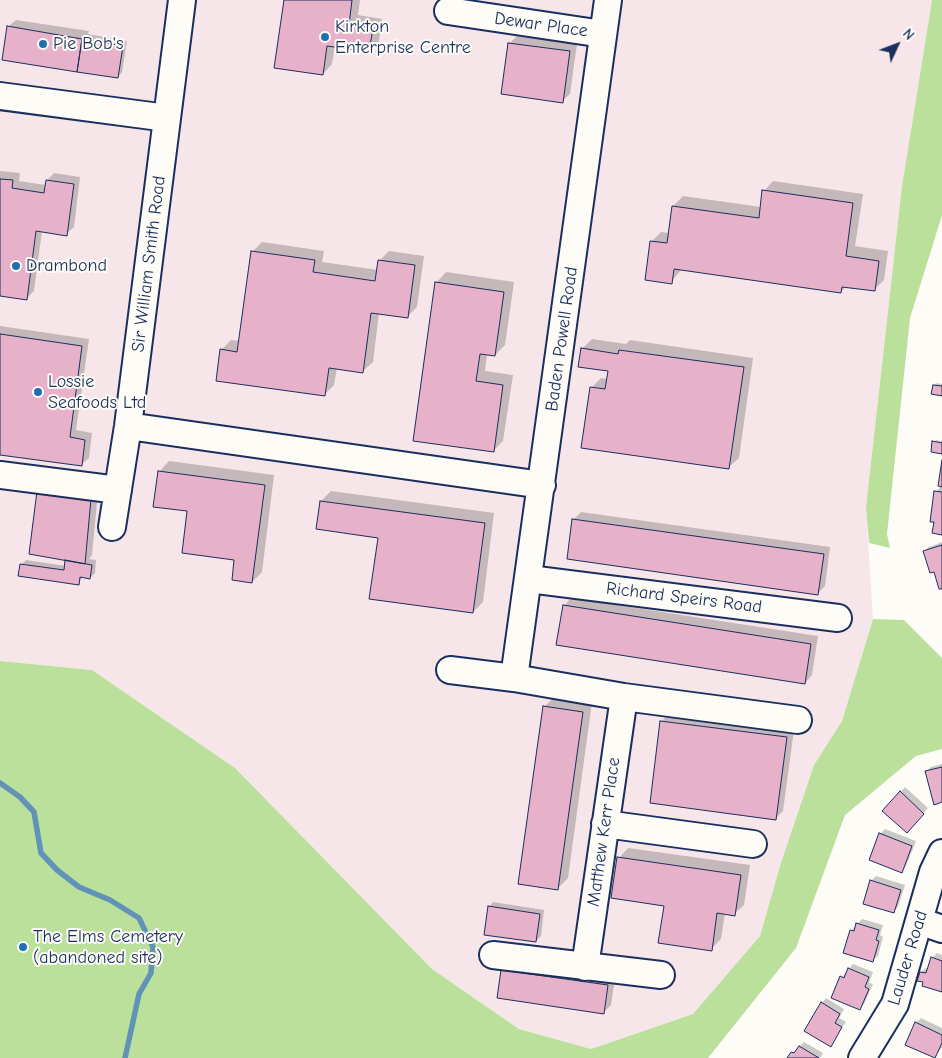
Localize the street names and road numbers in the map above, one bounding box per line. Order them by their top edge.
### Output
street label: Dewar Place [493,8,589,42]
street label: Sir William Smith Road [127,175,171,353]
street label: Baden Powell Road [541,265,583,413]
street label: Richard Speirs Road [605,578,763,618]
street label: Matthew Kerr Place [583,756,625,908]
street label: Lauder Road [883,908,933,1008]

